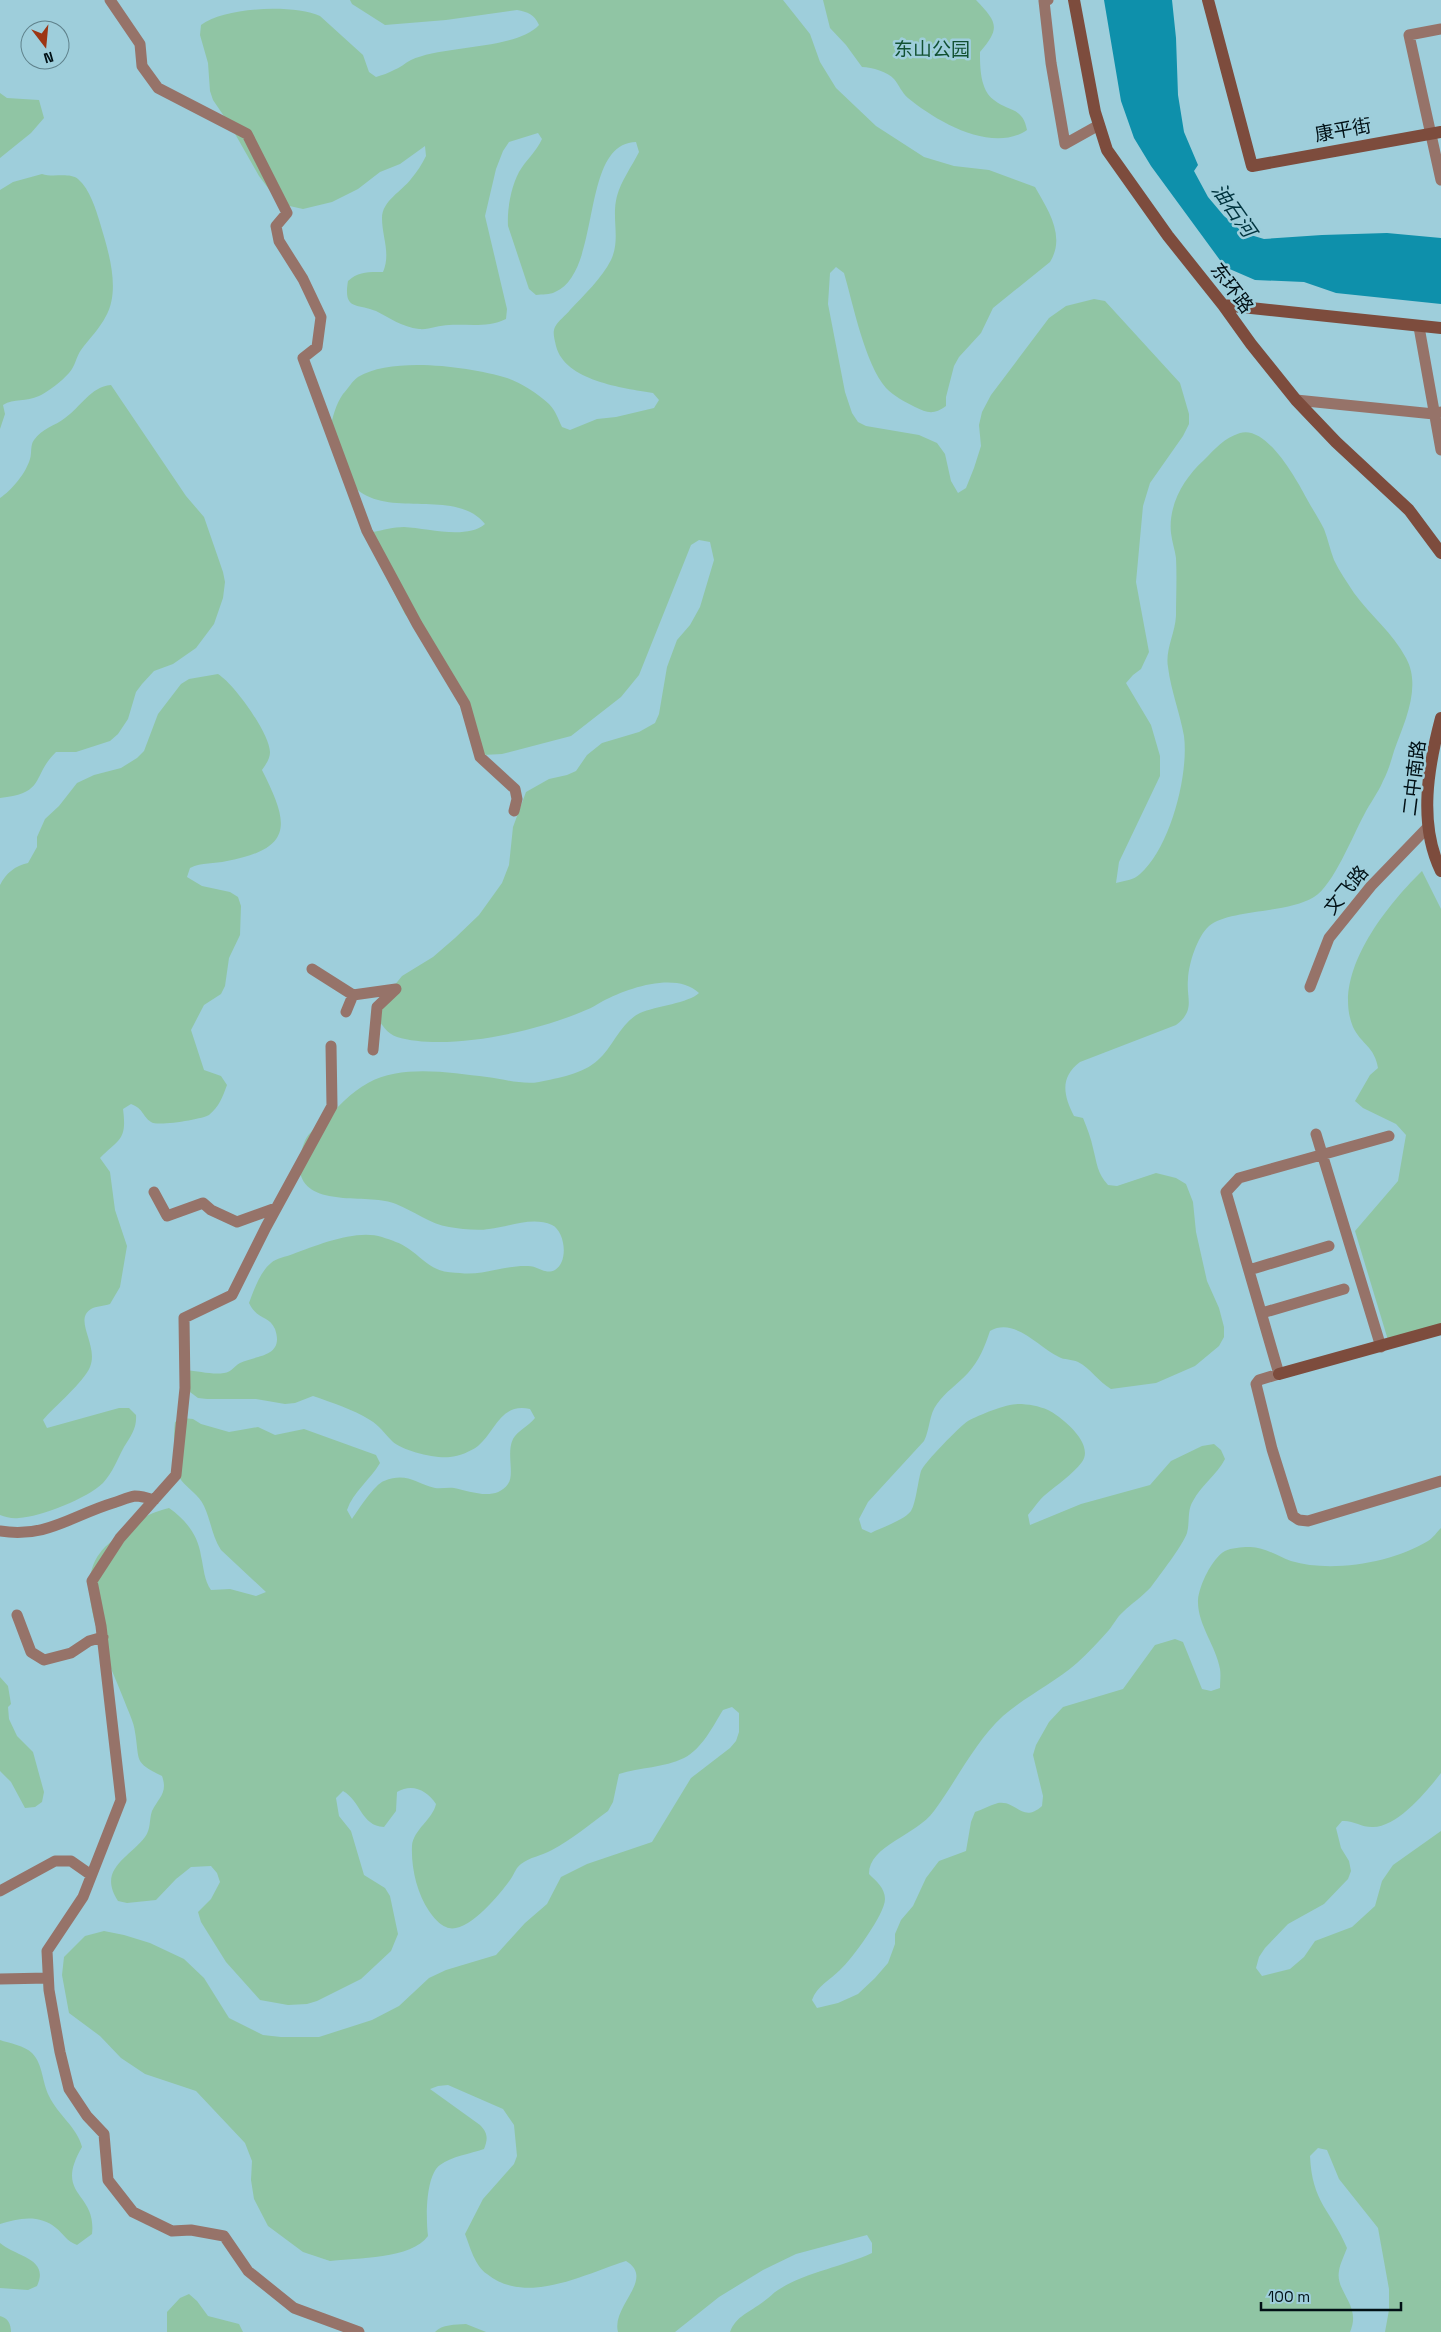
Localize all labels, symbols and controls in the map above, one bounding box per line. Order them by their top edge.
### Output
north arrow [20,20,70,70]
park label: 东山公园 [894,37,970,62]
text: N [42,48,56,67]
street label: 康平街 [1313,113,1373,147]
water label: 油石河 [1206,178,1264,245]
street label: 东环路 [1205,258,1259,318]
street label: 二中南路 [1397,739,1431,817]
street label: 文飞路 [1318,860,1374,920]
scale bar [1261,2280,1401,2312]
text: 100 m [1268,2287,1310,2306]

